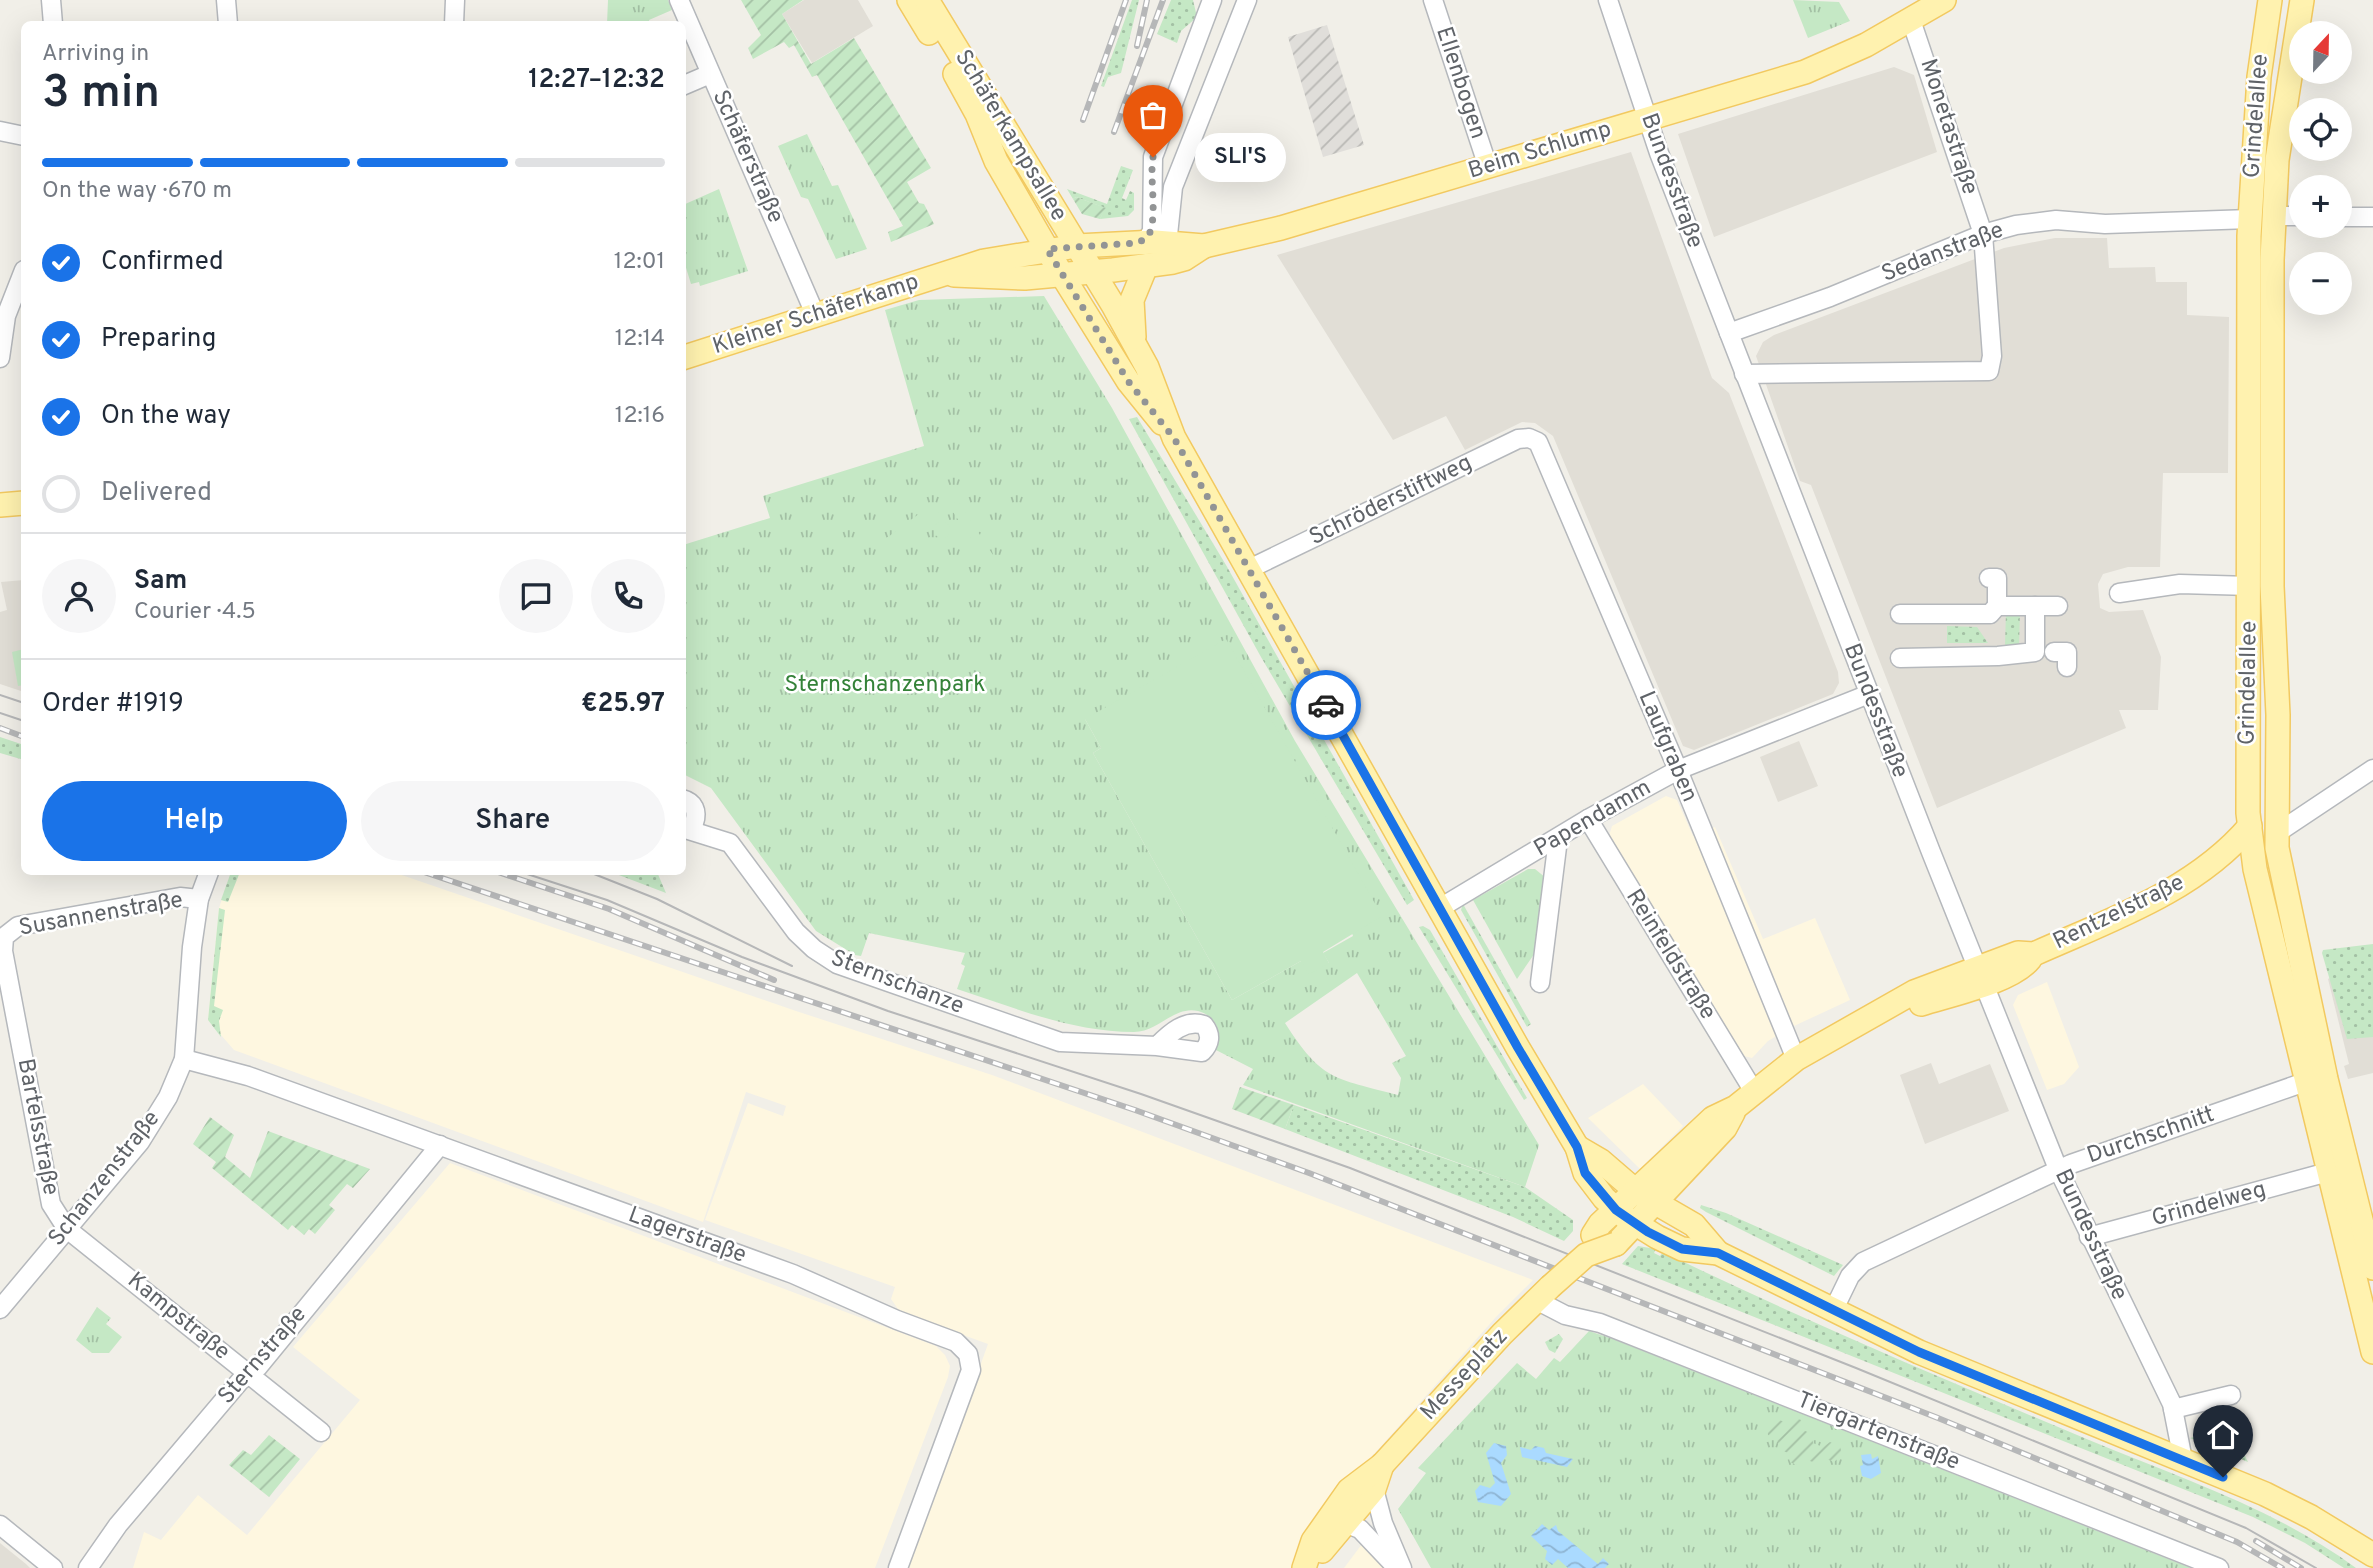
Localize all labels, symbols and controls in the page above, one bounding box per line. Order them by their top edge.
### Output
north arrow [2289,21,2352,84]
map controls [2289,21,2352,315]
street label: Ellenbogen [1428,23,1492,143]
text: Arriving in [42,40,149,69]
street label: Schäferkampsallee [947,45,1073,227]
street label: Grindelallee [2238,53,2276,179]
street label: Monetastraße [1912,55,1984,199]
text: 12:27–12:32 [528,64,665,97]
text: 3 min [42,65,160,124]
pin [1123,85,1183,157]
street label: Schäferstraße [705,86,789,228]
icon: bag [1134,96,1172,134]
button: locate [2289,98,2352,161]
street label: Bundesstraße [1633,110,1709,252]
street label: Beim Schlump [1465,115,1615,187]
callout: SLI'S [1195,132,1286,182]
text: SLI'S [1214,143,1267,172]
button: + [2289,175,2352,238]
text: On the way · 670 m [42,177,232,206]
street label: Sedanstraße [1878,216,2008,290]
icon: check [42,244,80,282]
text: Confirmed [101,246,224,279]
text: 12:01 [614,248,665,277]
button: − [2289,252,2352,315]
street label: Kleiner Schäferkamp [709,268,923,362]
icon: check [42,321,80,359]
text: Preparing [101,323,216,356]
text: 12:14 [615,325,665,354]
icon: check [42,398,80,436]
text: On the way [101,400,231,433]
text: 12:16 [615,402,665,431]
street label: Schröderstiftweg [1305,449,1477,553]
text: Delivered [101,477,212,510]
button: person [42,559,116,633]
button: chat [499,559,573,633]
button: phone [591,559,665,633]
text: Sam [134,565,187,598]
text: Courier · 4.5 [134,598,256,627]
street label: Grindelallee [2233,621,2265,745]
street label: Bundesstraße [1836,640,1914,782]
courier [1291,670,1361,740]
park label: Sternschanzenpark [785,671,985,700]
icon: car [1307,686,1345,724]
street label: Laufgraben [1631,687,1703,807]
text: Order #1919 [42,688,184,721]
text: €25.97 [581,688,665,721]
street label: Papendamm [1529,774,1657,864]
button: Help [42,781,347,861]
button: Share [361,781,665,861]
street label: Rentzelstraße [2049,869,2189,957]
street label: Reinfeldstraße [1618,884,1722,1026]
street label: Susannenstraße [17,886,185,944]
street label: Sternschanze [826,944,968,1022]
street label: Bartelsstraße [10,1056,64,1198]
street label: Durchschnitt [2084,1101,2218,1171]
street label: Schanzenstraße [43,1105,167,1253]
street label: Bundesstraße [2047,1165,2133,1305]
street label: Grindelweg [2149,1176,2269,1234]
street label: Lagerstraße [624,1201,750,1271]
street label: Kampstraße [121,1267,235,1367]
street label: Sternstraße [213,1301,313,1411]
street label: Messeplatz [1415,1323,1515,1427]
street label: Tiergartenstraße [1792,1386,1964,1478]
pin [2193,1405,2253,1477]
icon: home [2204,1416,2242,1454]

